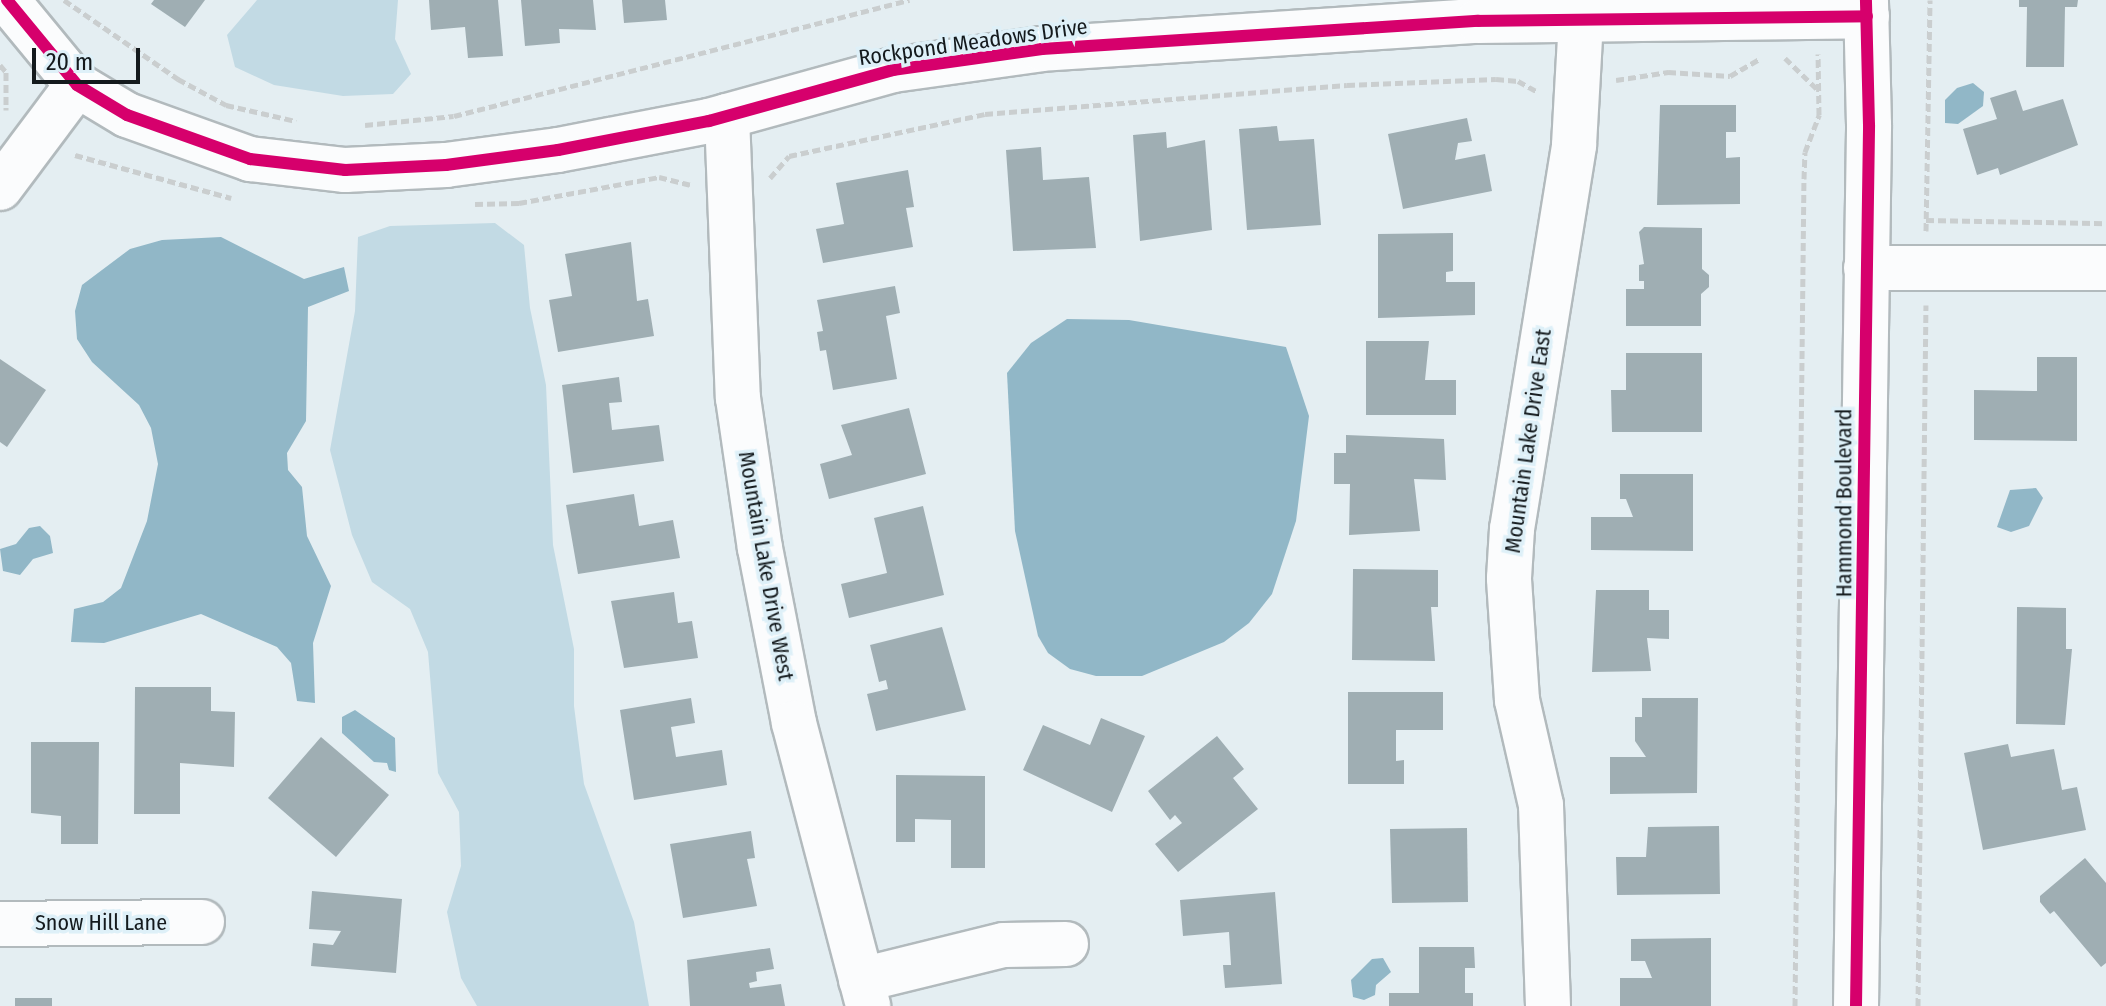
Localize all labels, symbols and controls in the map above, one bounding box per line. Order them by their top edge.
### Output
street label: Rockpond Meadows Drive [857,13,1089,71]
scale bar [36,32,144,82]
text: 20 m [46,48,93,76]
street label: Mountain Lake Drive East [1499,327,1557,555]
street label: Hammond Boulevard [1831,409,1857,597]
street label: Mountain Lake Drive West [733,449,799,683]
street label: Snow Hill Lane [35,910,167,936]

